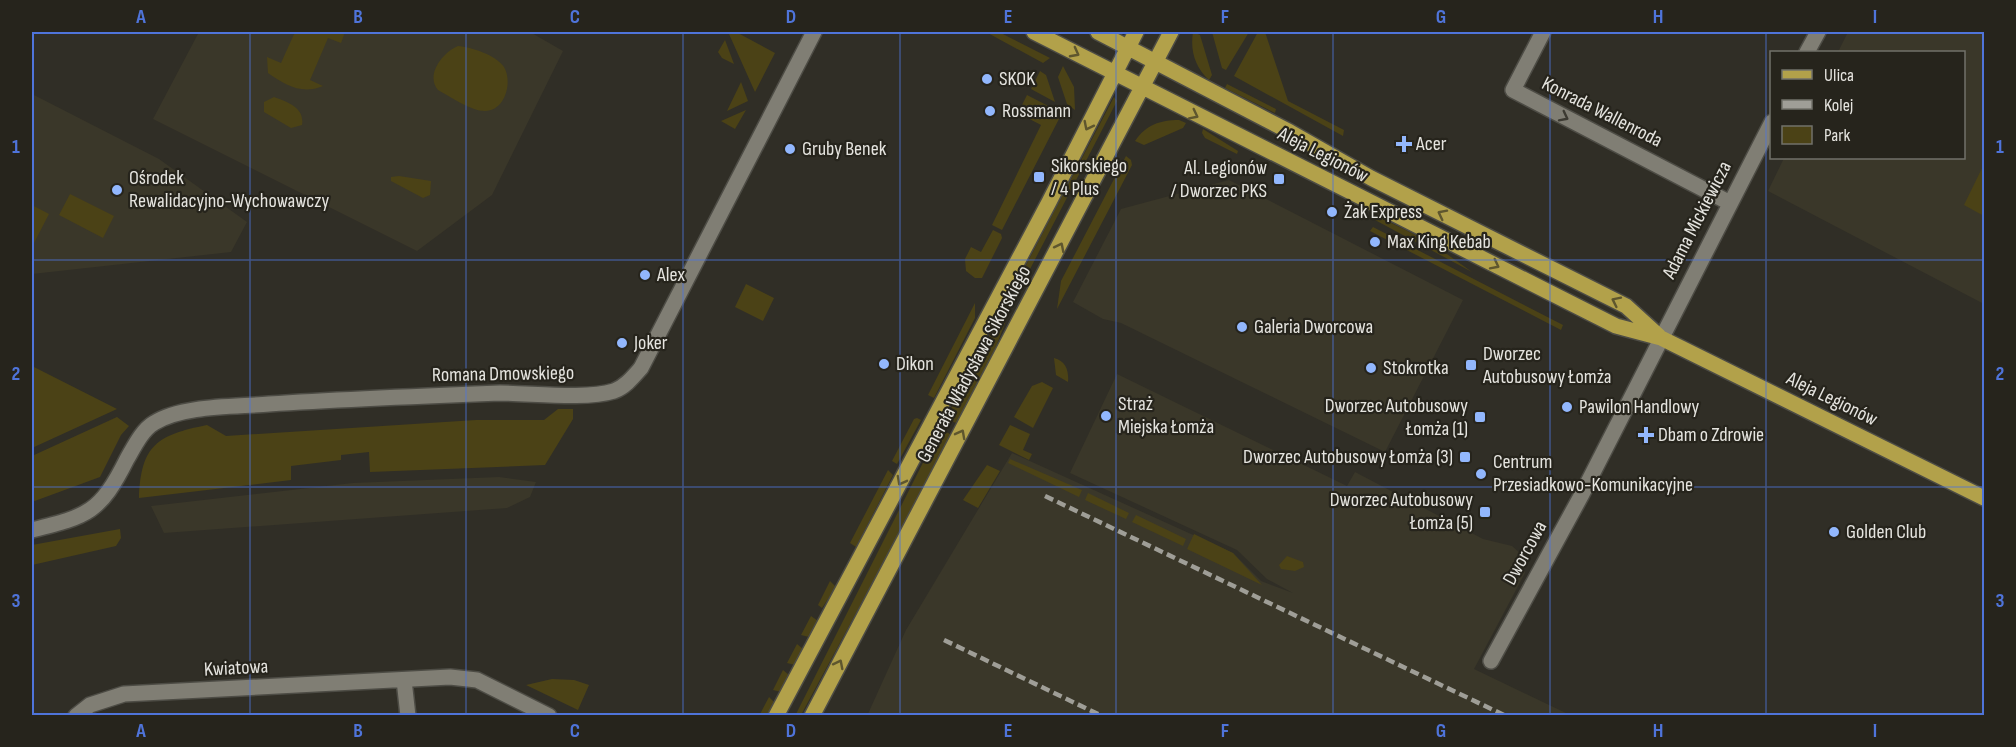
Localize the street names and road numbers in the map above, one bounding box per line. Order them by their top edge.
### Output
street label: Konrada Wallenroda [1538,71,1666,153]
street label: Aleja Legionów [1273,122,1372,188]
street label: Adama Mickiewicza [1657,157,1737,284]
street label: Generała Władysława Sikorskiego [912,262,1036,466]
street label: Romana Dmowskiego [432,361,574,387]
street label: Aleja Legionów [1782,366,1881,431]
street label: Dworcowa [1498,517,1552,589]
street label: Kwiatowa [203,654,269,682]

